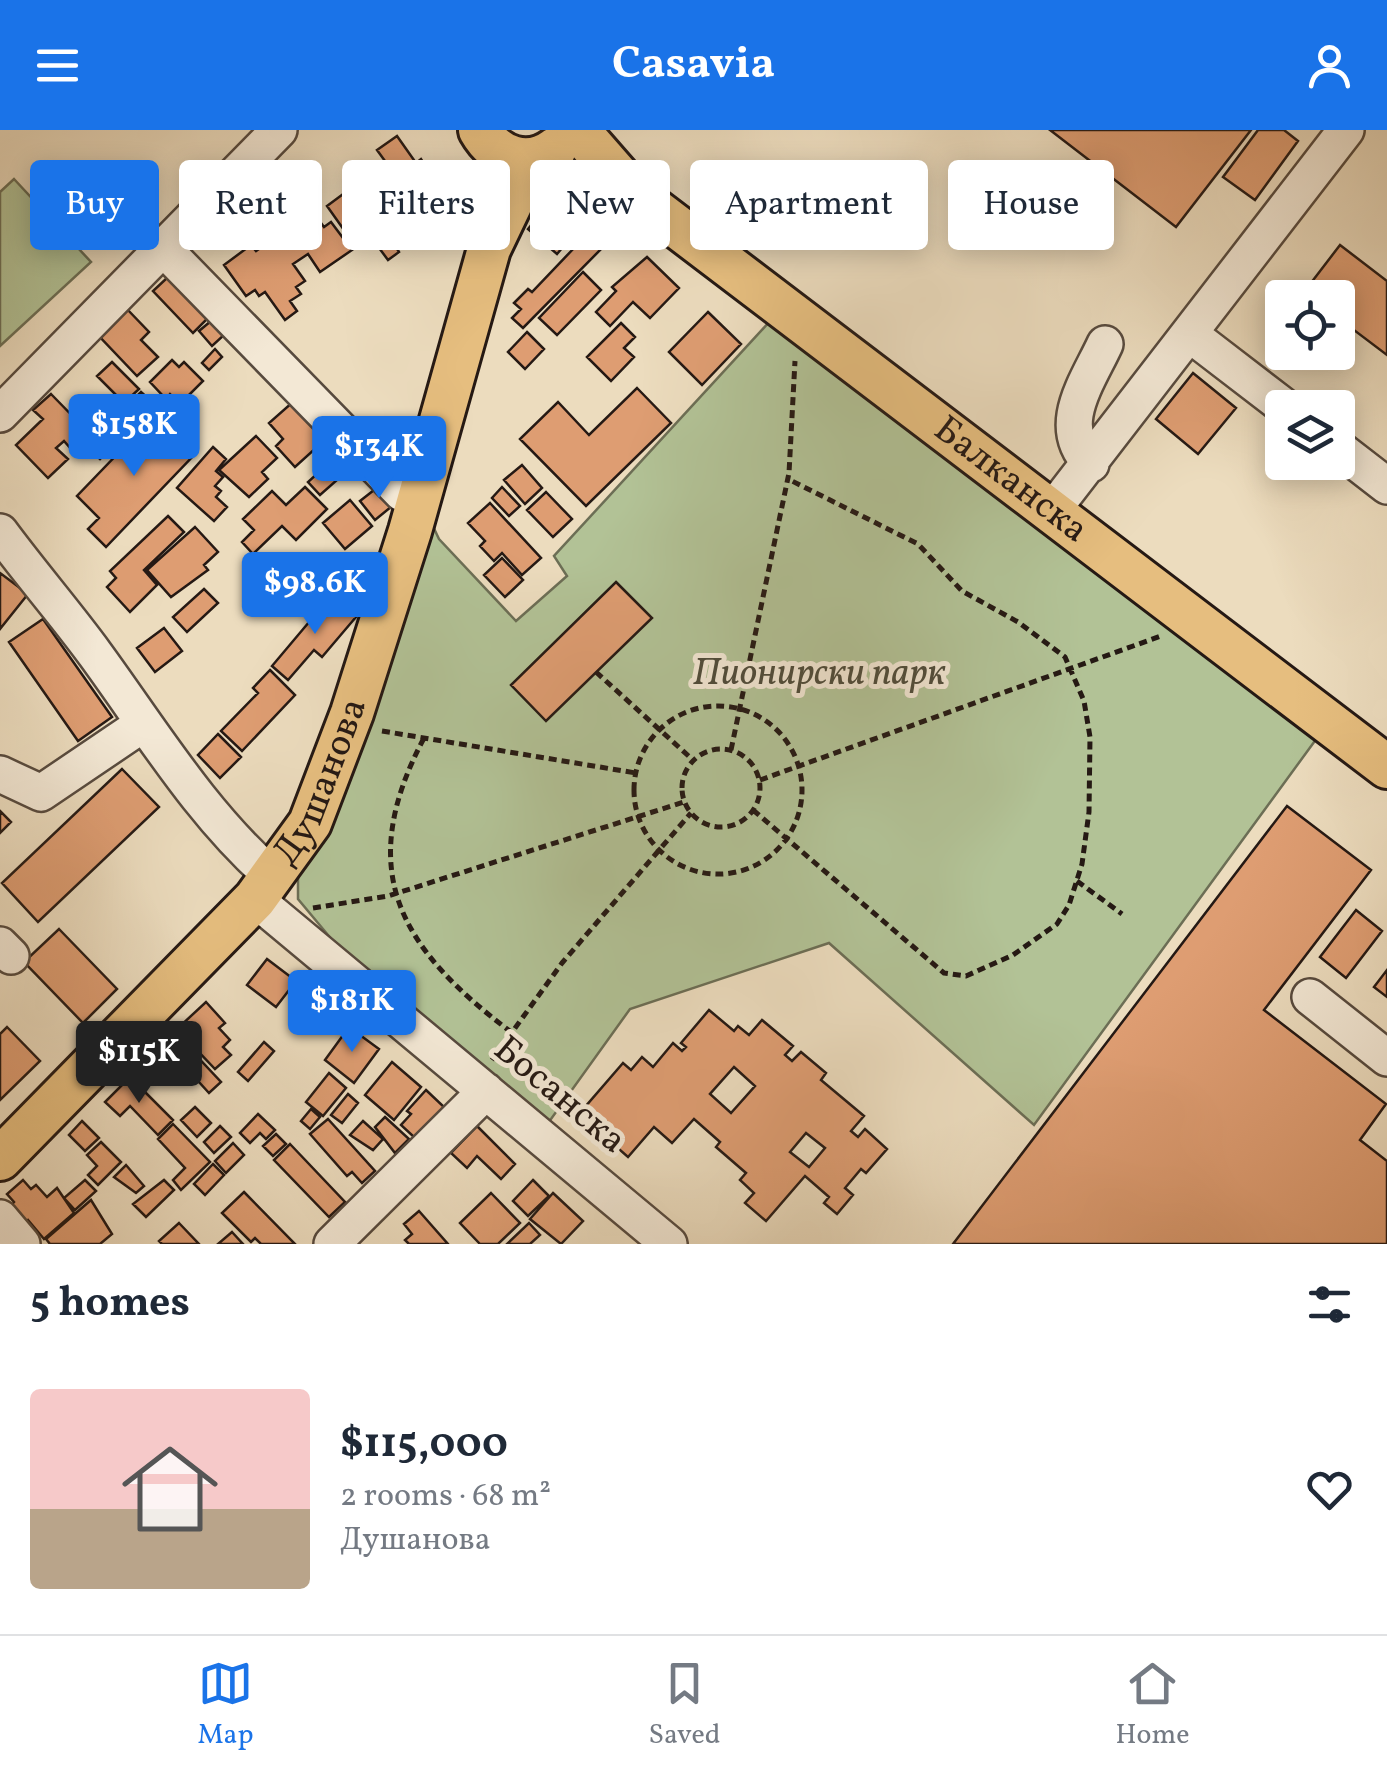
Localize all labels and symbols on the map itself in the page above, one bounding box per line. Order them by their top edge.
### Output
pin: $158K [64,394,204,479]
street label: Балканска [922,404,1099,557]
pin: $134K [309,416,449,501]
pin: $98.6K [234,552,396,637]
park label: Пионирски парк [693,648,946,701]
street label: Душанова [261,692,381,877]
pin: $181K [282,970,422,1055]
pin: $115K [69,1021,209,1106]
street label: Босанска [481,1025,637,1167]

